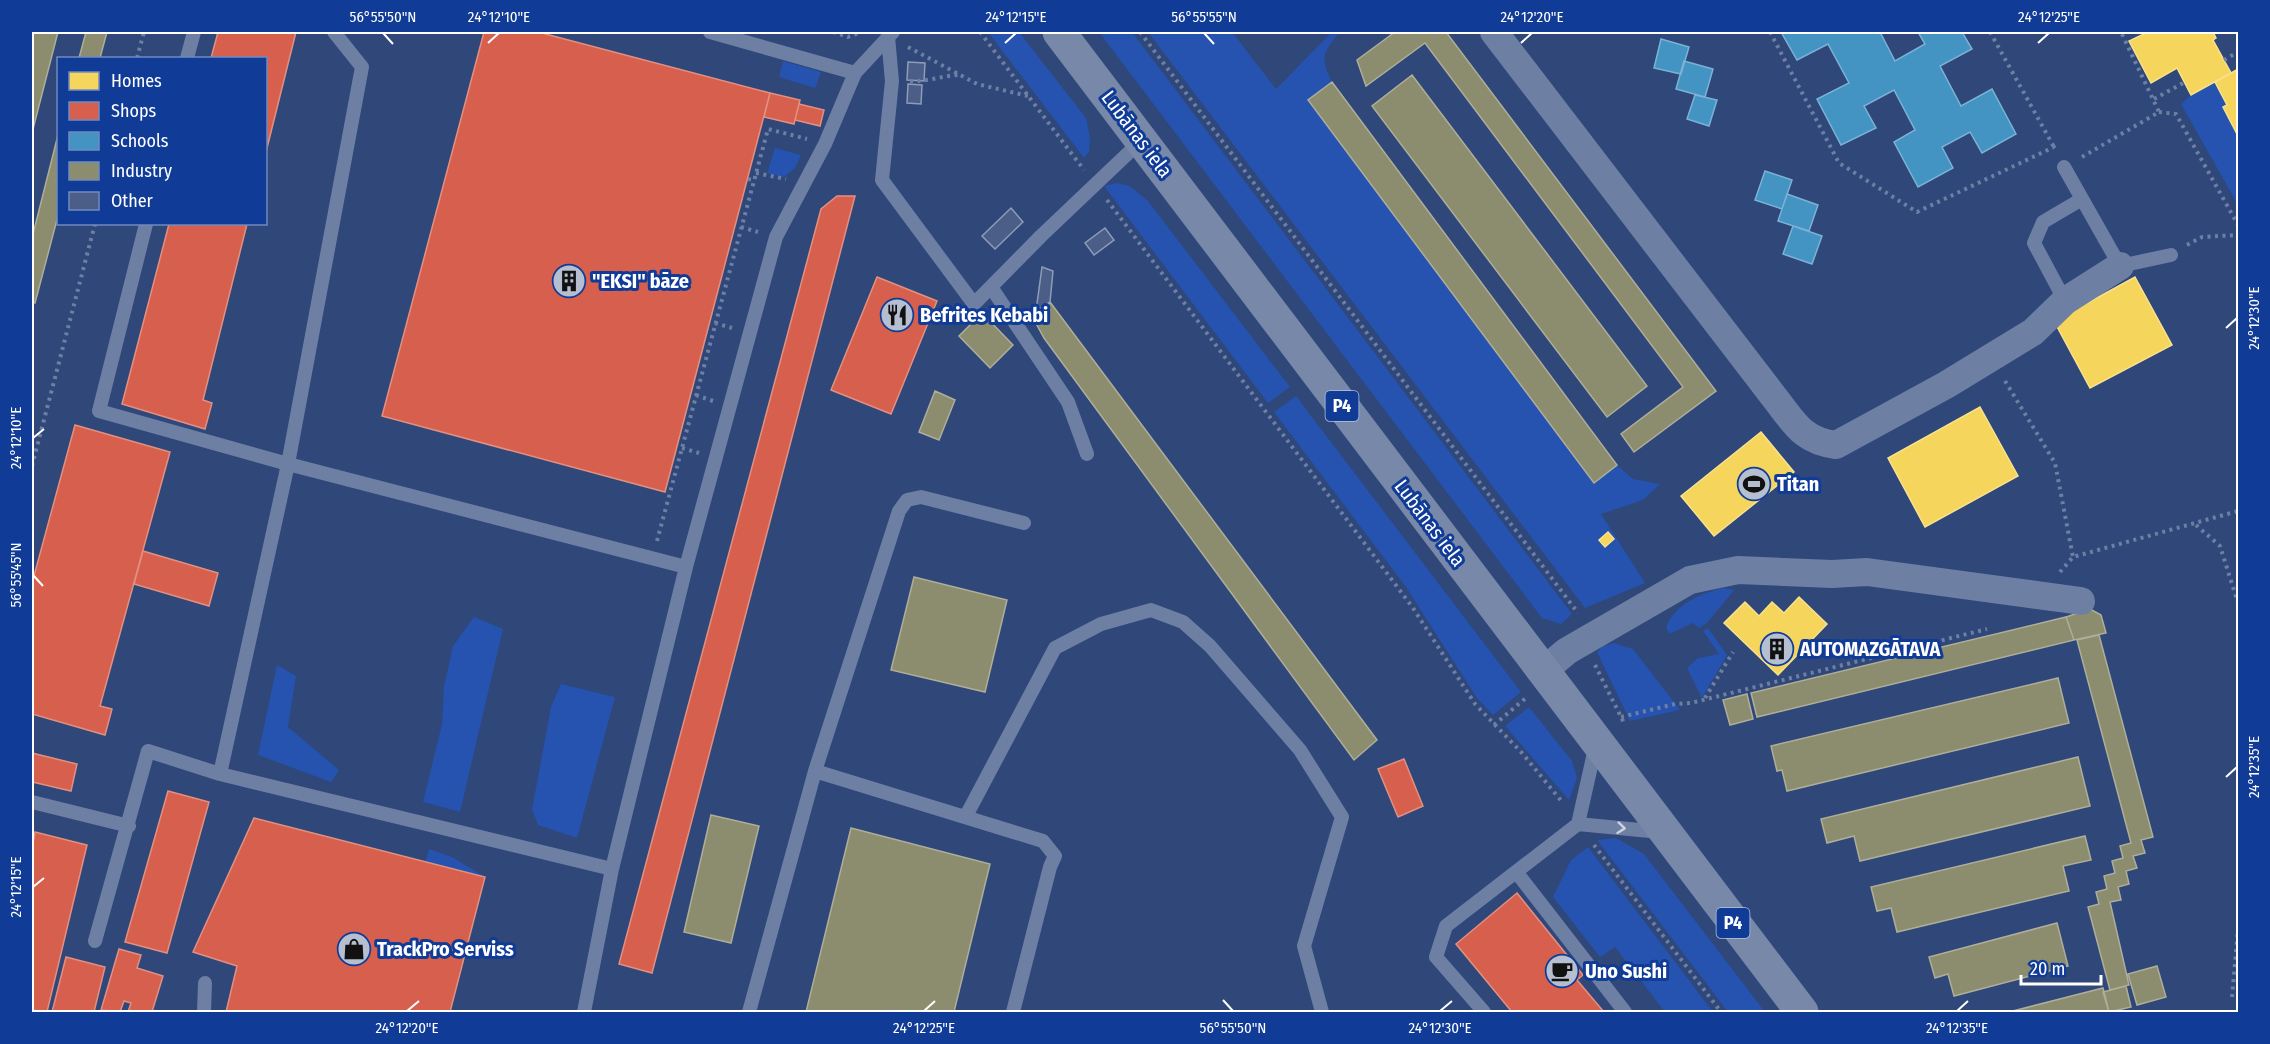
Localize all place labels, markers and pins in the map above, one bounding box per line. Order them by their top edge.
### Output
building icon: "EKSI" bāze [551,263,587,299]
place label: "EKSI" bāze [592,269,689,293]
restaurant icon: Befrites Kebabi [879,297,915,333]
place label: Befrites Kebabi [920,303,1048,327]
sports icon: Titan [1736,466,1772,502]
place label: Titan [1777,472,1819,496]
building icon: AUTOMAZGĀTAVA [1759,631,1795,667]
place label: AUTOMAZGĀTAVA [1799,637,1942,661]
shop icon: TrackPro Serviss [336,931,372,967]
place label: TrackPro Serviss [377,937,514,961]
cafe icon: Uno Sushi [1544,953,1580,989]
place label: Uno Sushi [1585,959,1667,983]

